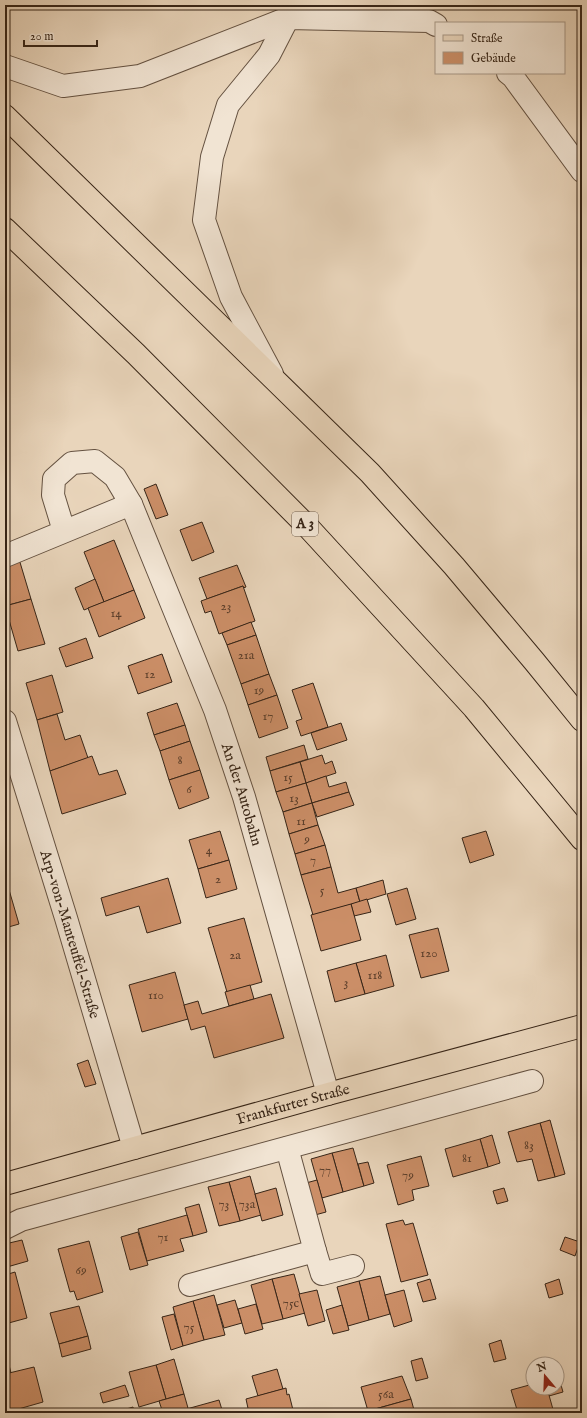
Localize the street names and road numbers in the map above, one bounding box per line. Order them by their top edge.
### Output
road number: A 3 [292,512,318,536]
street label: An der Autobahn [217,739,267,848]
street label: Arp-von-Manteuffel-Straße [36,847,105,1021]
street label: Frankfurter Straße [234,1079,352,1129]

